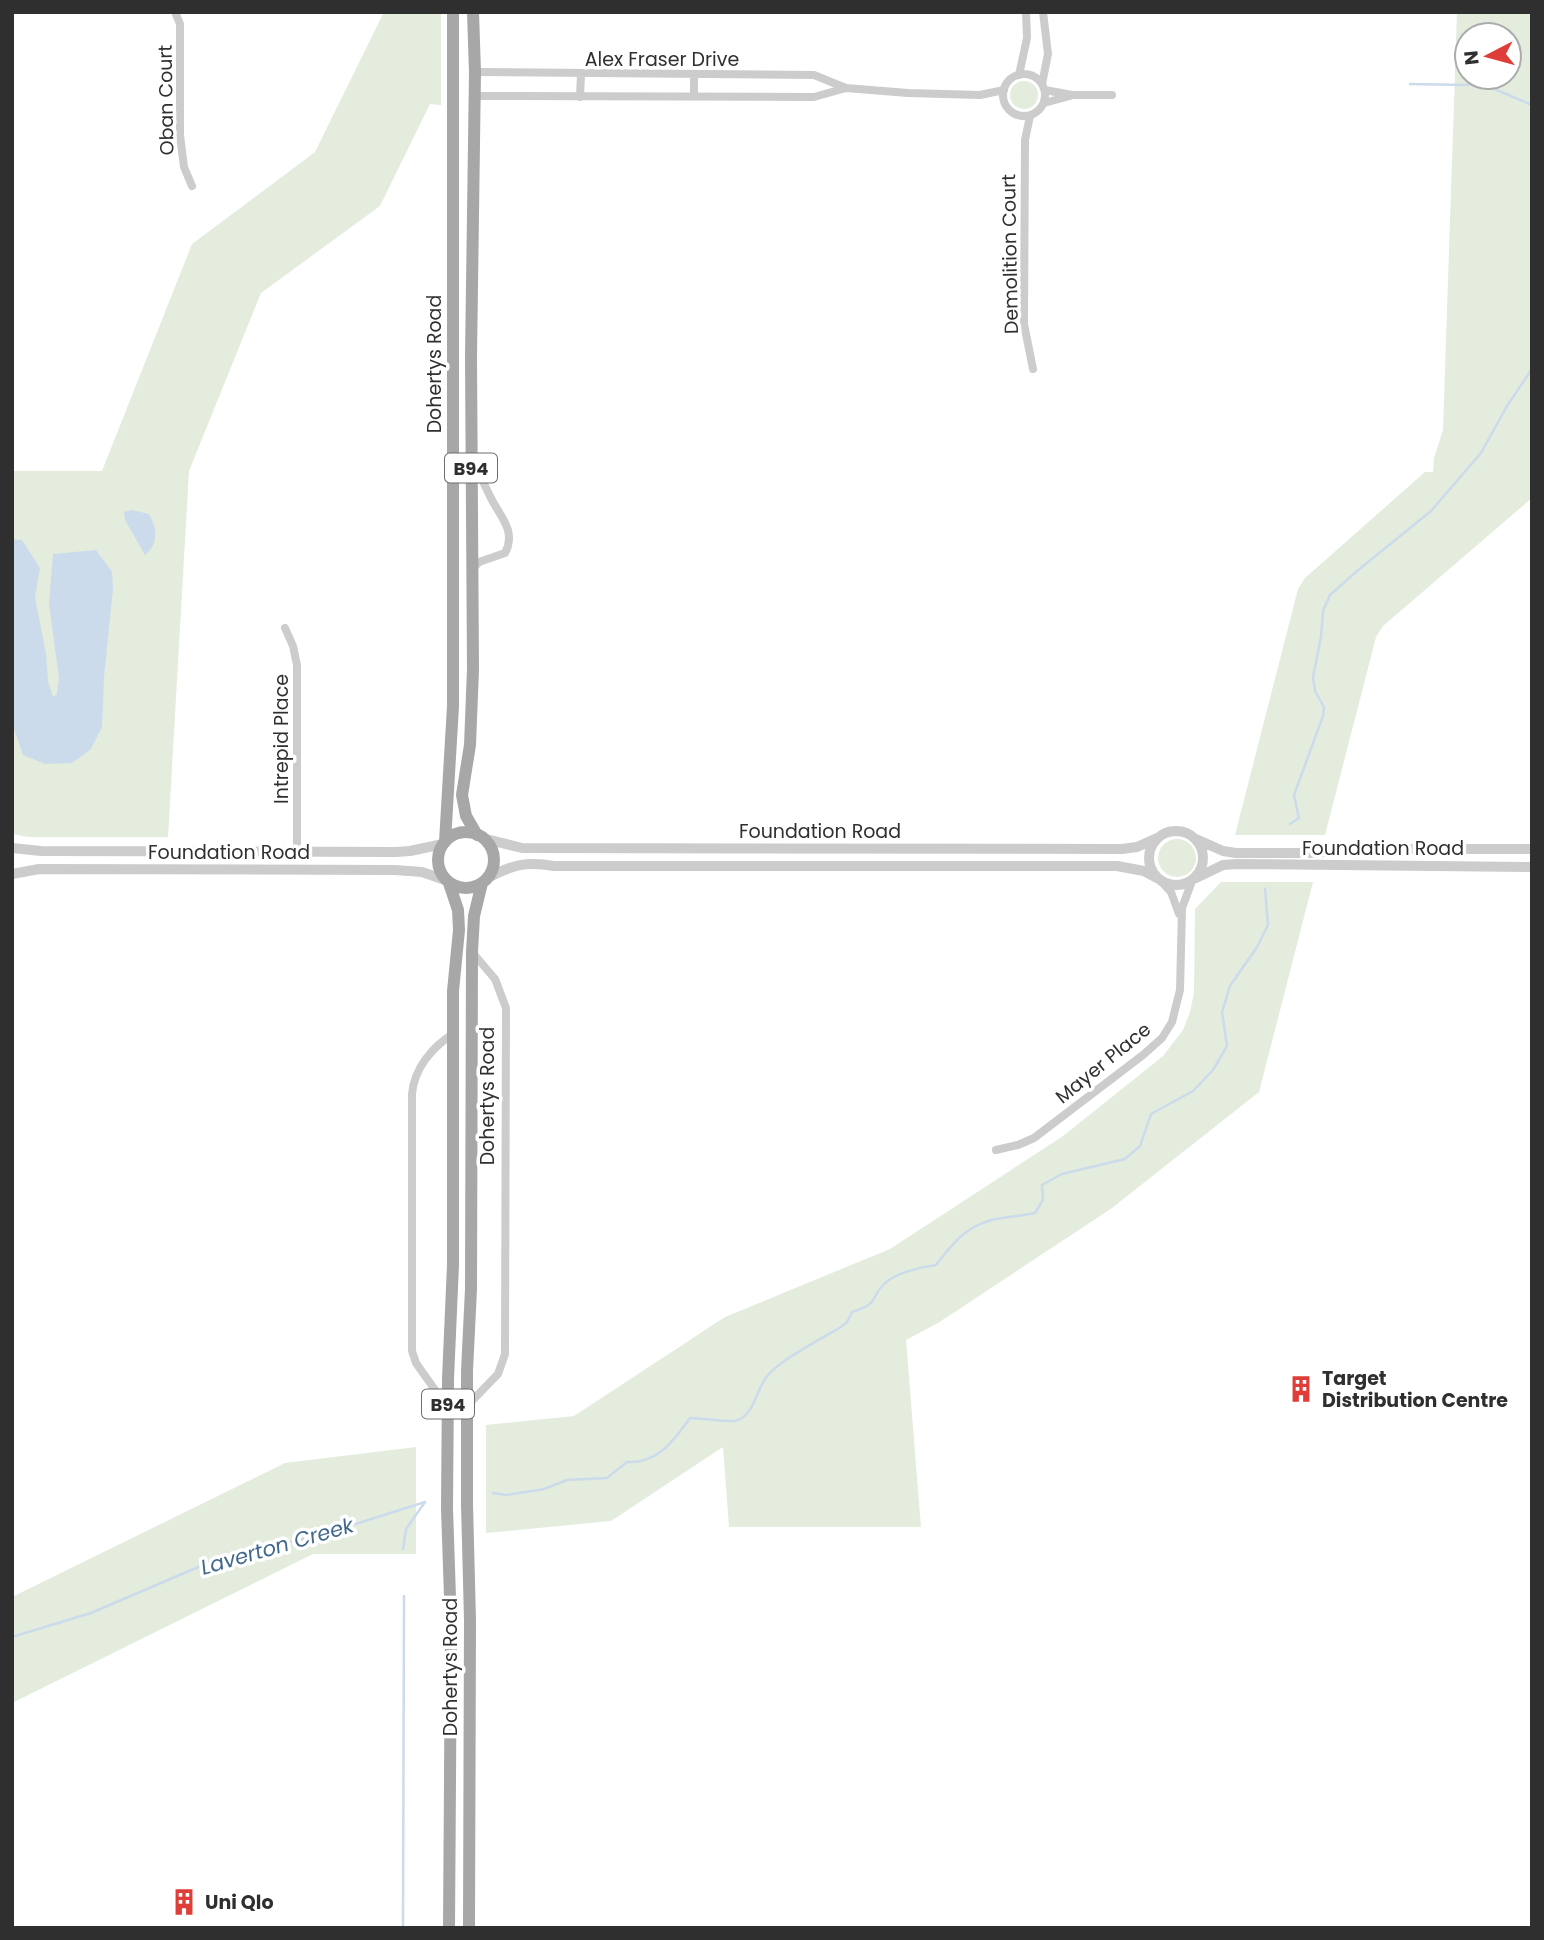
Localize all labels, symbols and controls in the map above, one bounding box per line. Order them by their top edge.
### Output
north arrow [1453,21,1523,91]
street label: Oban Court [152,44,180,156]
street label: Alex Fraser Drive [585,46,739,73]
text: N [1457,49,1486,66]
street label: Demolition Court [995,174,1025,334]
street label: Dohertys Road [421,295,448,433]
road number: B94 [445,454,497,482]
street label: Intrepid Place [268,674,295,804]
street label: Foundation Road [739,818,901,845]
street label: Foundation Road [1302,835,1464,862]
street label: Foundation Road [148,839,310,866]
street label: Mayer Place [1050,1016,1156,1110]
street label: Dohertys Road [474,1027,501,1165]
place label: Target Distribution Centre [1322,1365,1508,1414]
building icon: Target Distribution Centre [1286,1374,1316,1404]
road number: B94 [422,1390,474,1419]
water label: Laverton Creek [197,1510,358,1582]
street label: Dohertys Road [437,1598,464,1736]
building icon: Uni Qlo [169,1887,199,1917]
place label: Uni Qlo [205,1889,274,1916]

